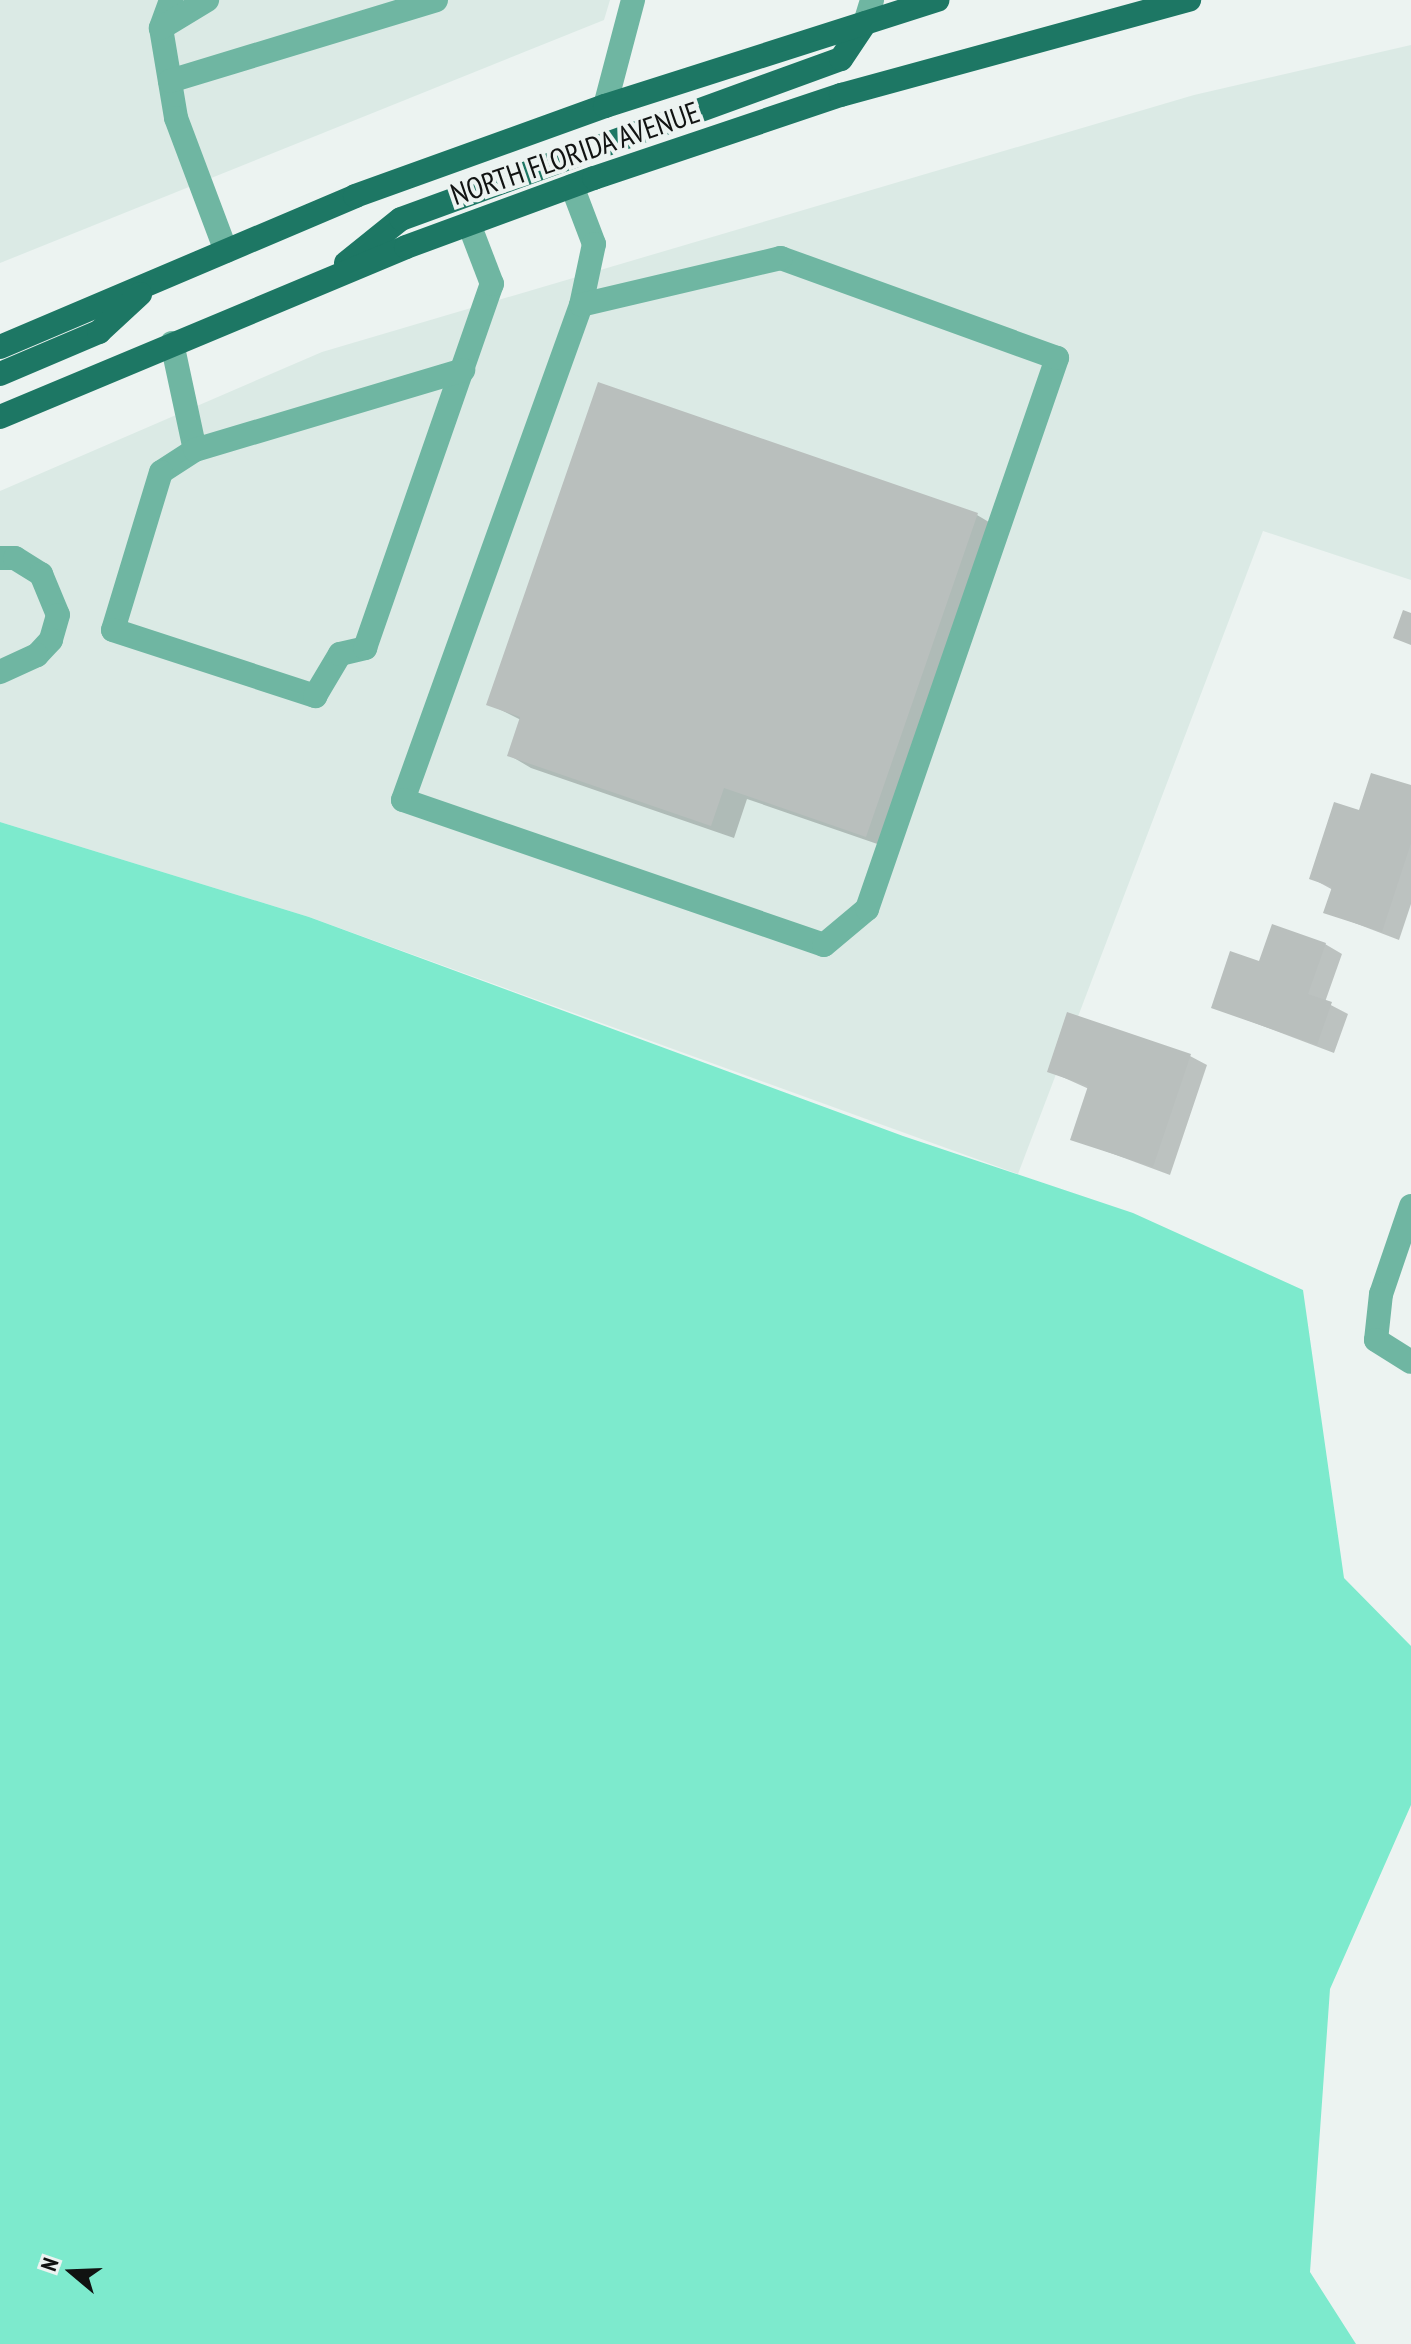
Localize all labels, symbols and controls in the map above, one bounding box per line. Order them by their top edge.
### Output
street label: NORTH FLORIDA AVENUE [445,93,705,213]
north arrow [32,2232,112,2312]
text: N [34,2254,64,2274]

